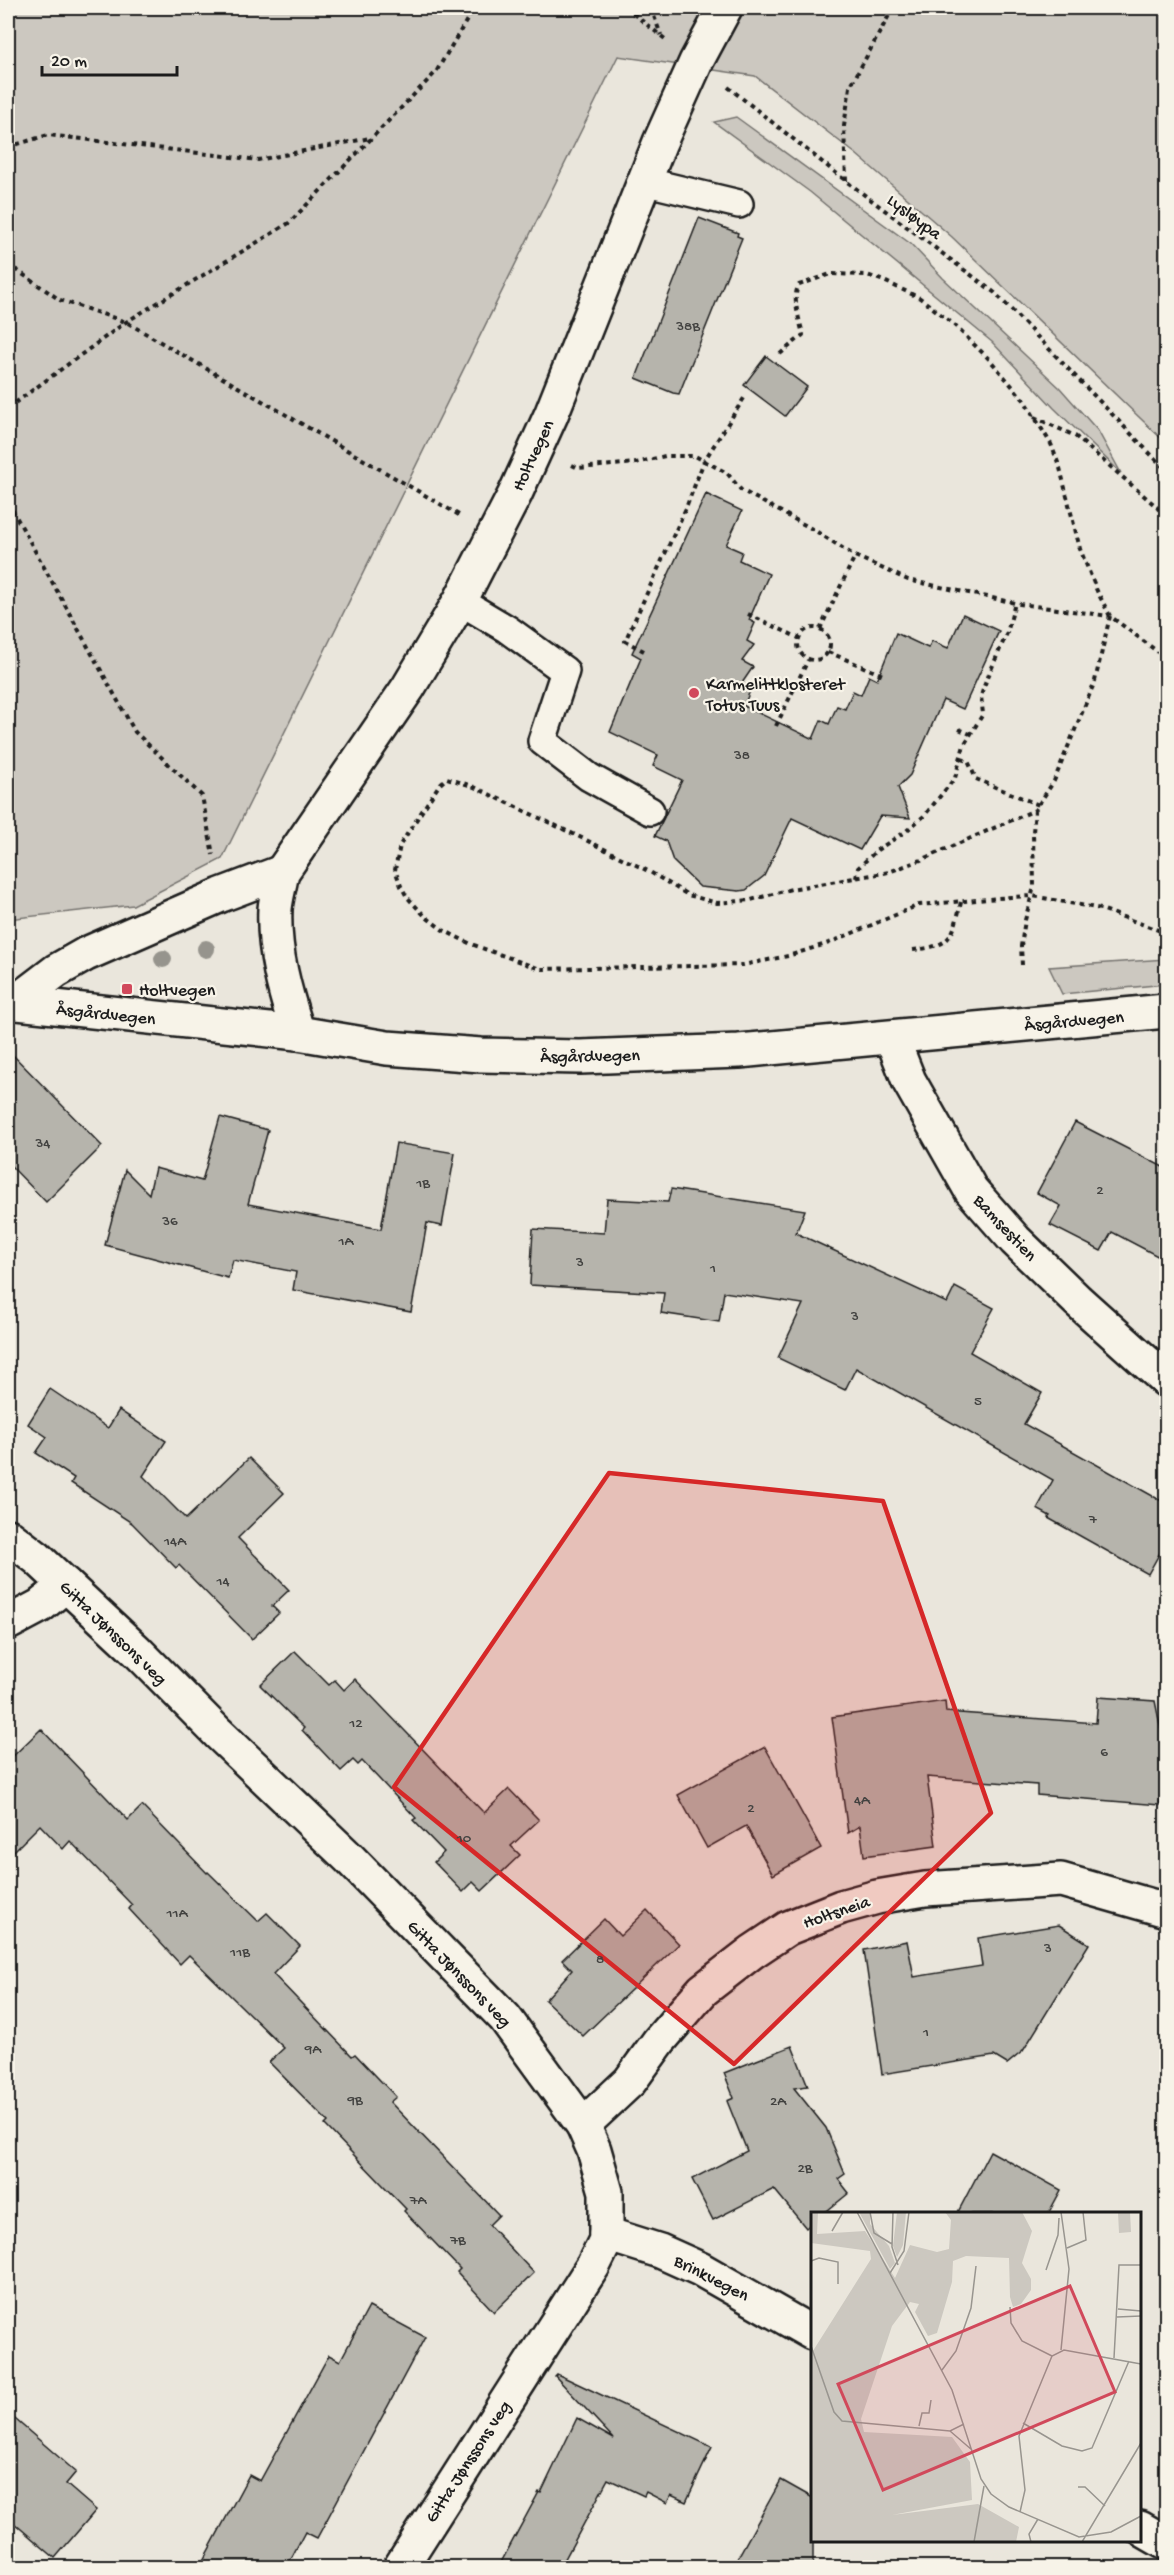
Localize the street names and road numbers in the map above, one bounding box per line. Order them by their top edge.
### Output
street label: Lysløypa [882,191,946,246]
street label: Holtvegen [509,417,560,495]
street label: Åsgårdvegen [55,998,157,1031]
street label: Åsgårdvegen [1023,1006,1125,1037]
street label: Åsgårdvegen [540,1044,641,1069]
street label: Bamsestien [967,1190,1041,1267]
street label: Gitta Jønssons veg [54,1577,170,1690]
street label: Holtsneia [801,1892,874,1935]
street label: Gitta Jønssons veg [402,1917,515,2033]
street label: Brinkvegen [669,2251,752,2307]
street label: Gitta Jønssons veg [422,2397,516,2527]

